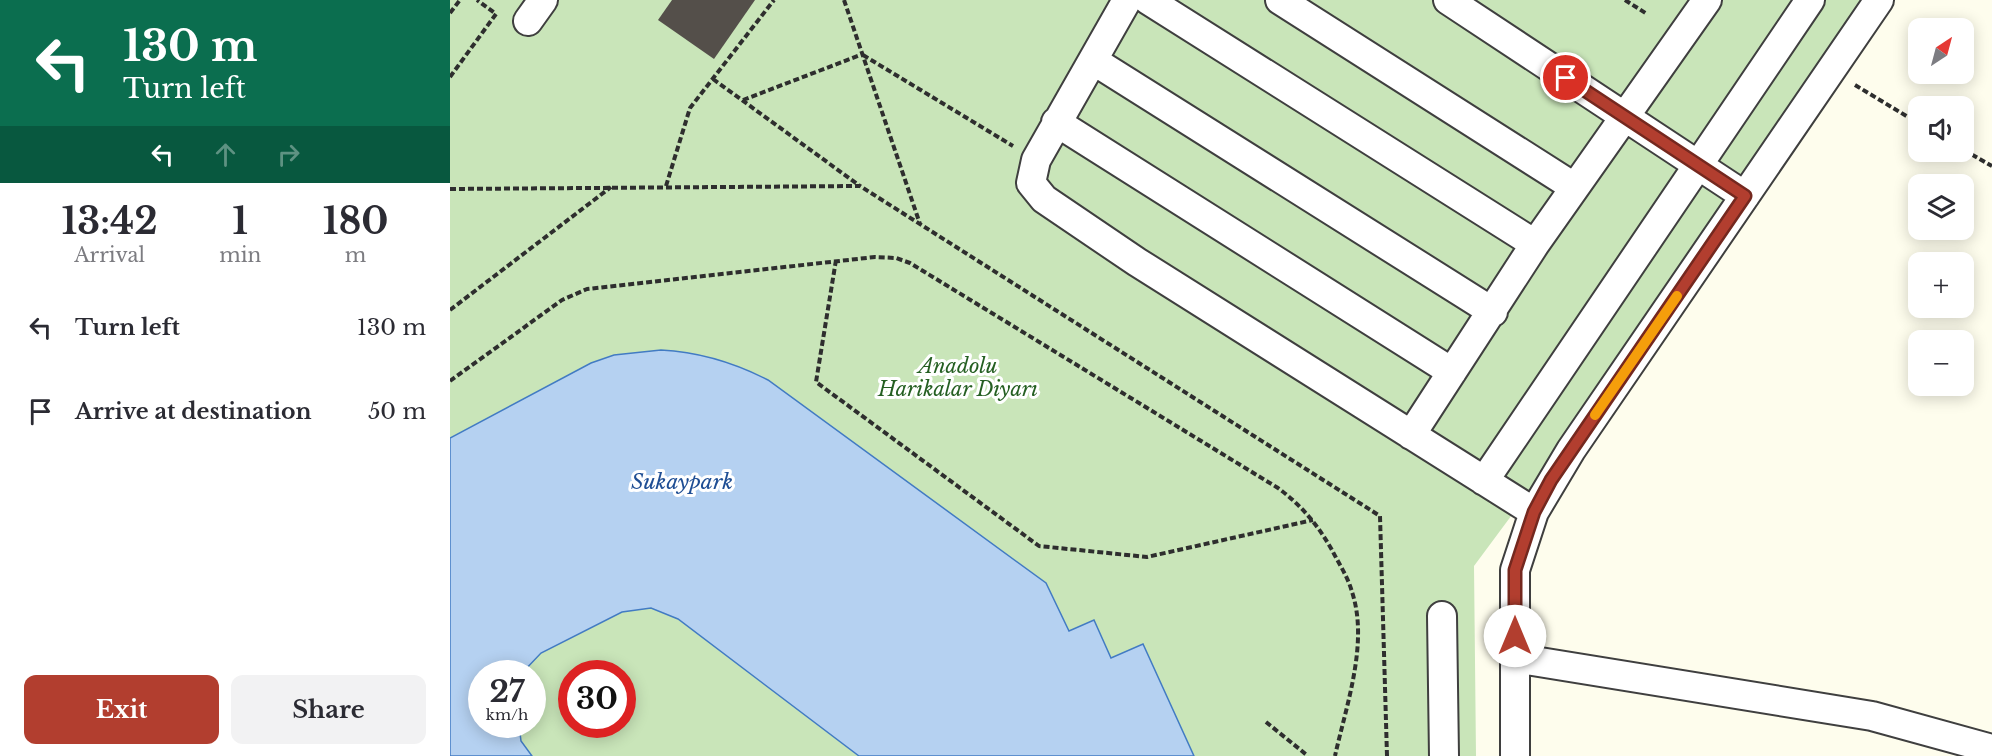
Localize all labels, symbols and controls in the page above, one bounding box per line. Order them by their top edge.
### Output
north arrow [1908,18,1974,84]
map controls [1908,18,1974,396]
text: 130 m [123,20,257,72]
icon: left [24,24,102,102]
pin [1540,52,1591,103]
icon: arrive [1549,61,1582,94]
text: Turn left [123,72,246,105]
button: sound [1908,96,1974,162]
icon: left [146,138,179,171]
icon: ahead [209,138,242,171]
icon: right [272,138,305,171]
button: layers [1908,174,1974,240]
text: 13:42 [61,199,158,244]
text: 1 [232,199,248,244]
text: 180 [323,199,388,244]
text: Arrival [74,243,145,267]
text: min [219,243,261,267]
text: m [345,243,366,267]
button: + [1908,252,1974,318]
icon: left [24,311,57,344]
text: Turn left [75,314,180,341]
text: 130 m [357,314,426,341]
button: − [1908,330,1974,396]
park label: Anadolu Harikalar Diyarı [877,354,1038,401]
icon: arrive [24,395,57,428]
text: Arrive at destination [75,398,312,425]
text: 50 m [368,398,426,425]
water label: Sukaypark [631,469,733,495]
position arrow [1483,604,1547,668]
speed limit sign: 30 [558,660,636,738]
text: 27 [489,673,525,710]
button: Exit [24,675,219,744]
button: Share [231,675,426,744]
text: km/h [486,705,528,724]

